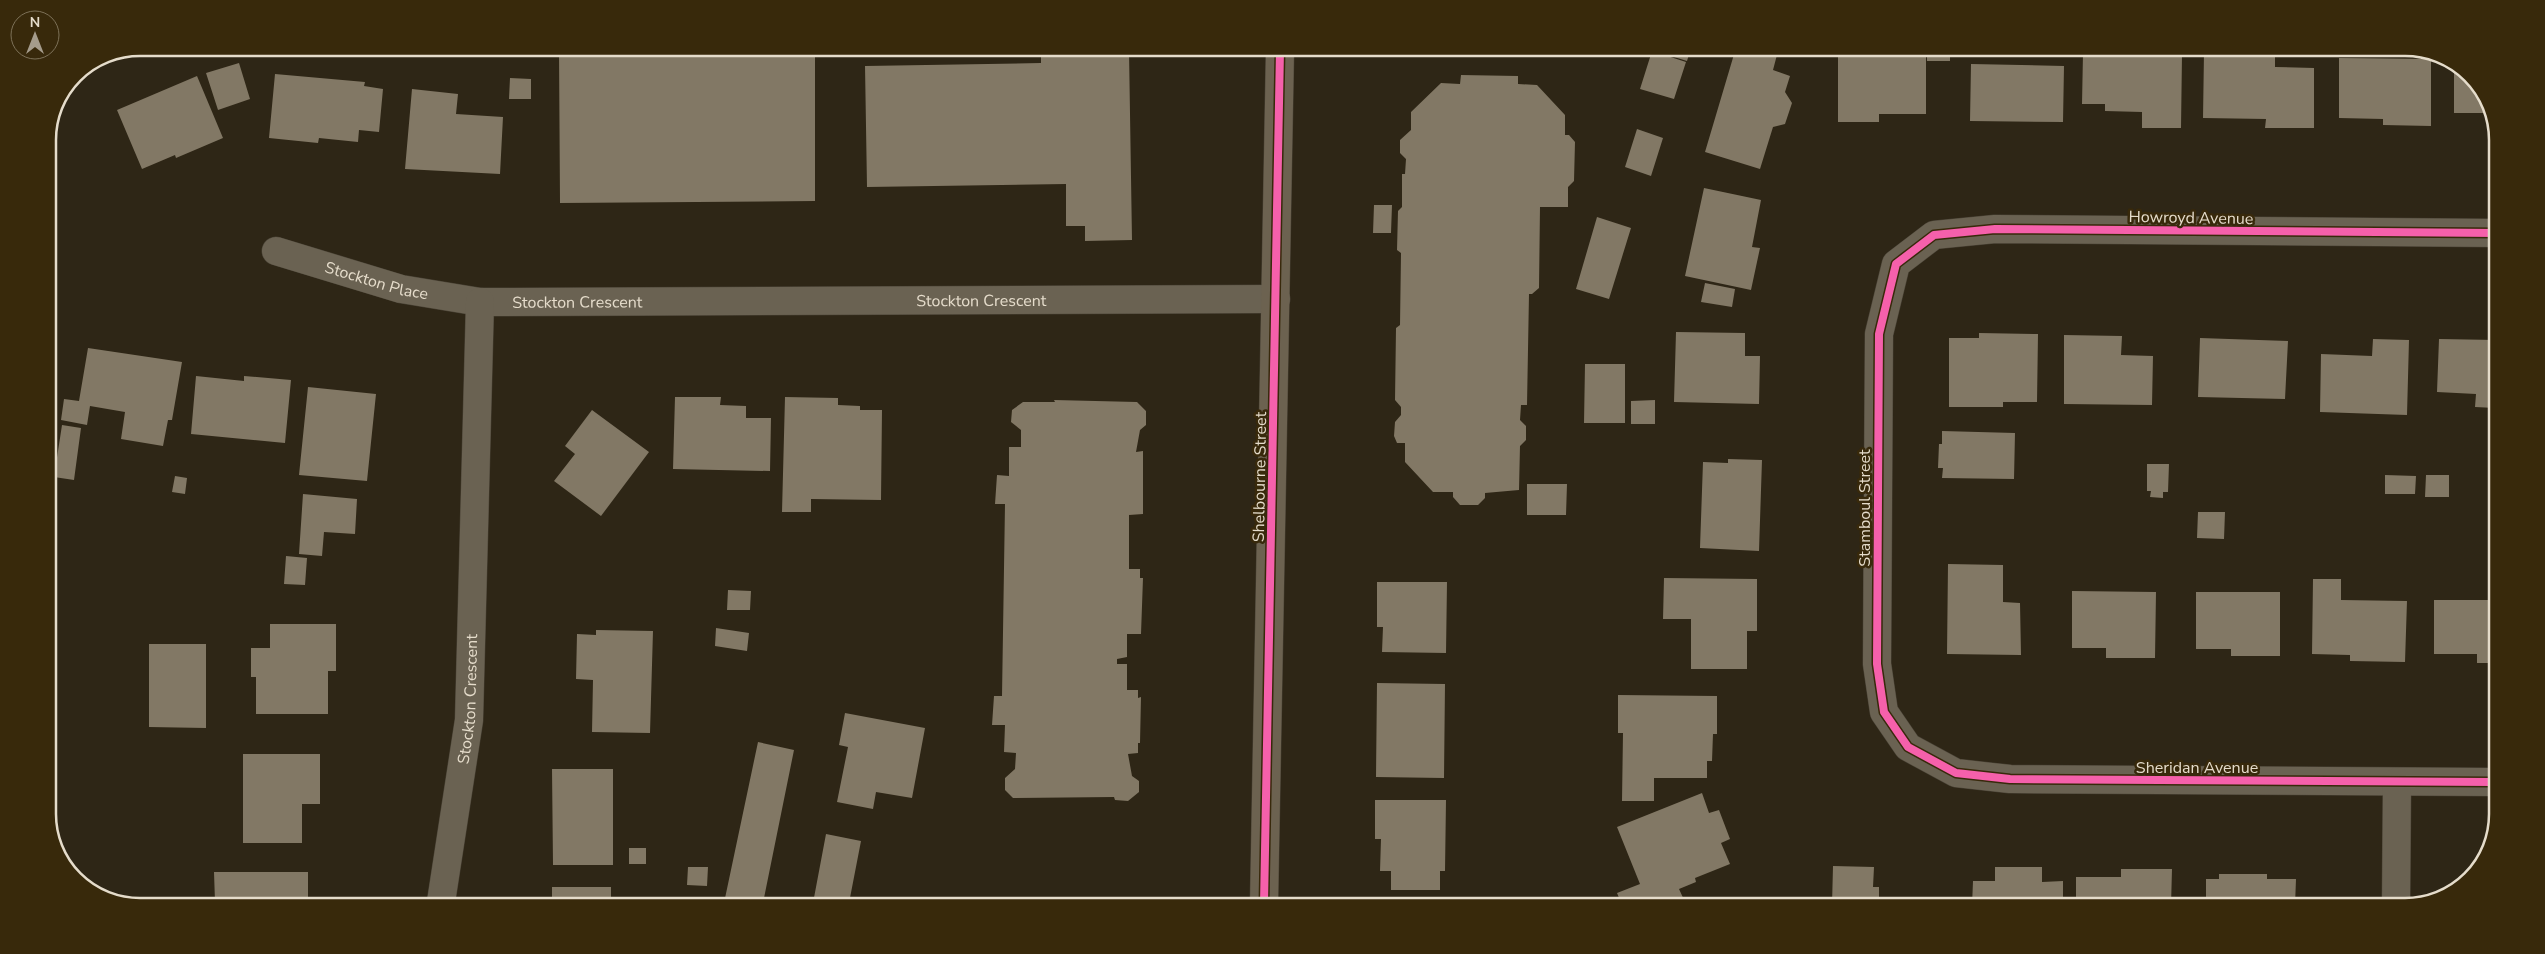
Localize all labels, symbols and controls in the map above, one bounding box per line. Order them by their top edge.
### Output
north arrow [10,10,60,60]
text: N [30,13,40,32]
street label: Howroyd Avenue [2128,206,2254,230]
street label: Stockton Place [322,257,430,305]
street label: Stockton Crescent [916,290,1047,312]
street label: Stockton Crescent [512,291,643,314]
street label: Shelbourne Street [1248,411,1272,542]
street label: Stamboul Street [1854,449,1876,567]
street label: Stockton Crescent [452,633,483,766]
street label: Sheridan Avenue [2136,757,2258,779]

